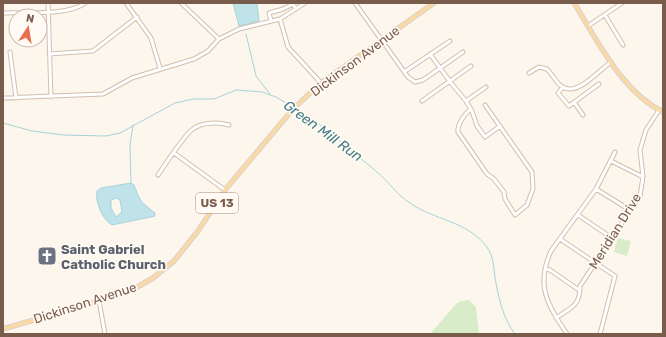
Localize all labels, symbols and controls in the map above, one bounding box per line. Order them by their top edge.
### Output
north arrow [8,8,48,48]
text: N [25,12,35,26]
street label: Dickinson Avenue [308,23,402,99]
water label: Green Mill Run [280,97,366,165]
street label: Meridian Drive [586,191,644,271]
road number: US 13 [196,193,238,213]
place label: Saint Gabriel Catholic Church [61,242,166,272]
church icon: Saint Gabriel Catholic Church [36,245,58,267]
street label: Dickinson Avenue [32,279,138,327]

